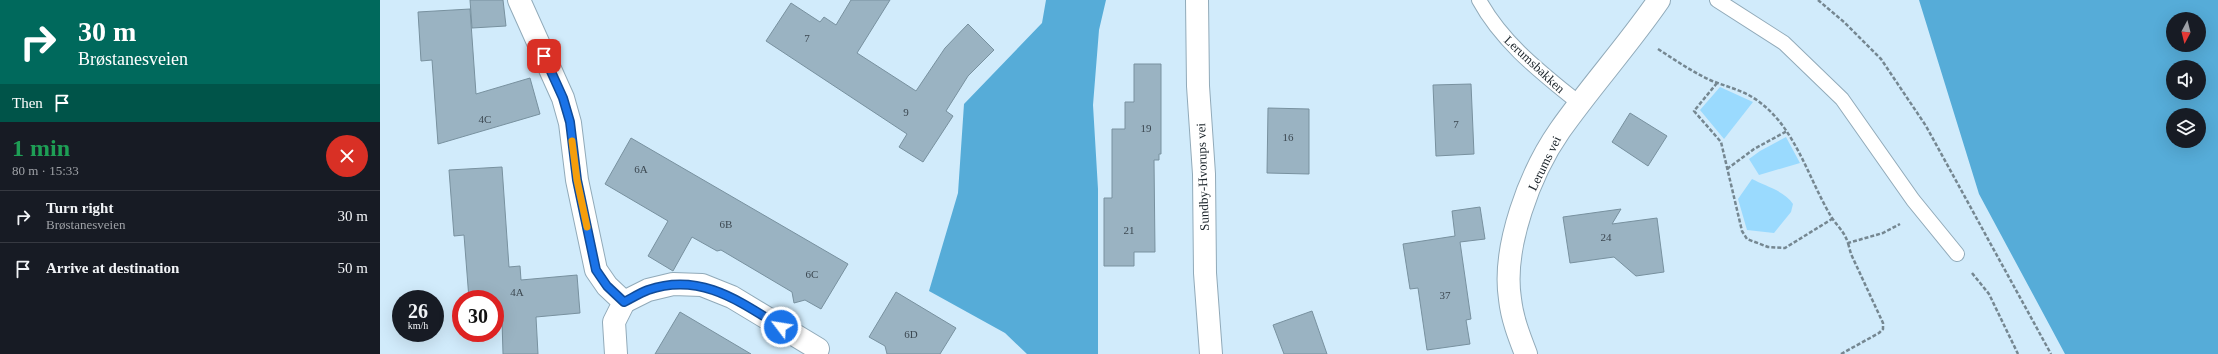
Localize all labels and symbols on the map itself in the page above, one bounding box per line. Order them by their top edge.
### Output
north arrow [2166,12,2206,52]
house number: 7 [804,32,810,44]
street label: Lerumsbakken [1501,33,1568,97]
pin [527,39,561,73]
house number: 9 [903,106,909,118]
house number: 4C [479,113,491,125]
house number: 7 [1453,118,1459,130]
house number: 19 [1141,122,1152,134]
street label: Sundby-Hvorups vei [1193,122,1212,231]
house number: 16 [1283,131,1294,143]
street label: Lerums vei [1525,133,1564,193]
house number: 6A [634,163,648,175]
house number: 6B [720,218,732,230]
house number: 21 [1124,224,1135,236]
house number: 24 [1601,231,1612,243]
house number: 6C [806,268,818,280]
house number: 4A [510,286,524,298]
house number: 37 [1440,289,1451,301]
speed limit sign: 30 [452,290,504,342]
position arrow [760,306,802,348]
house number: 6D [904,328,918,340]

